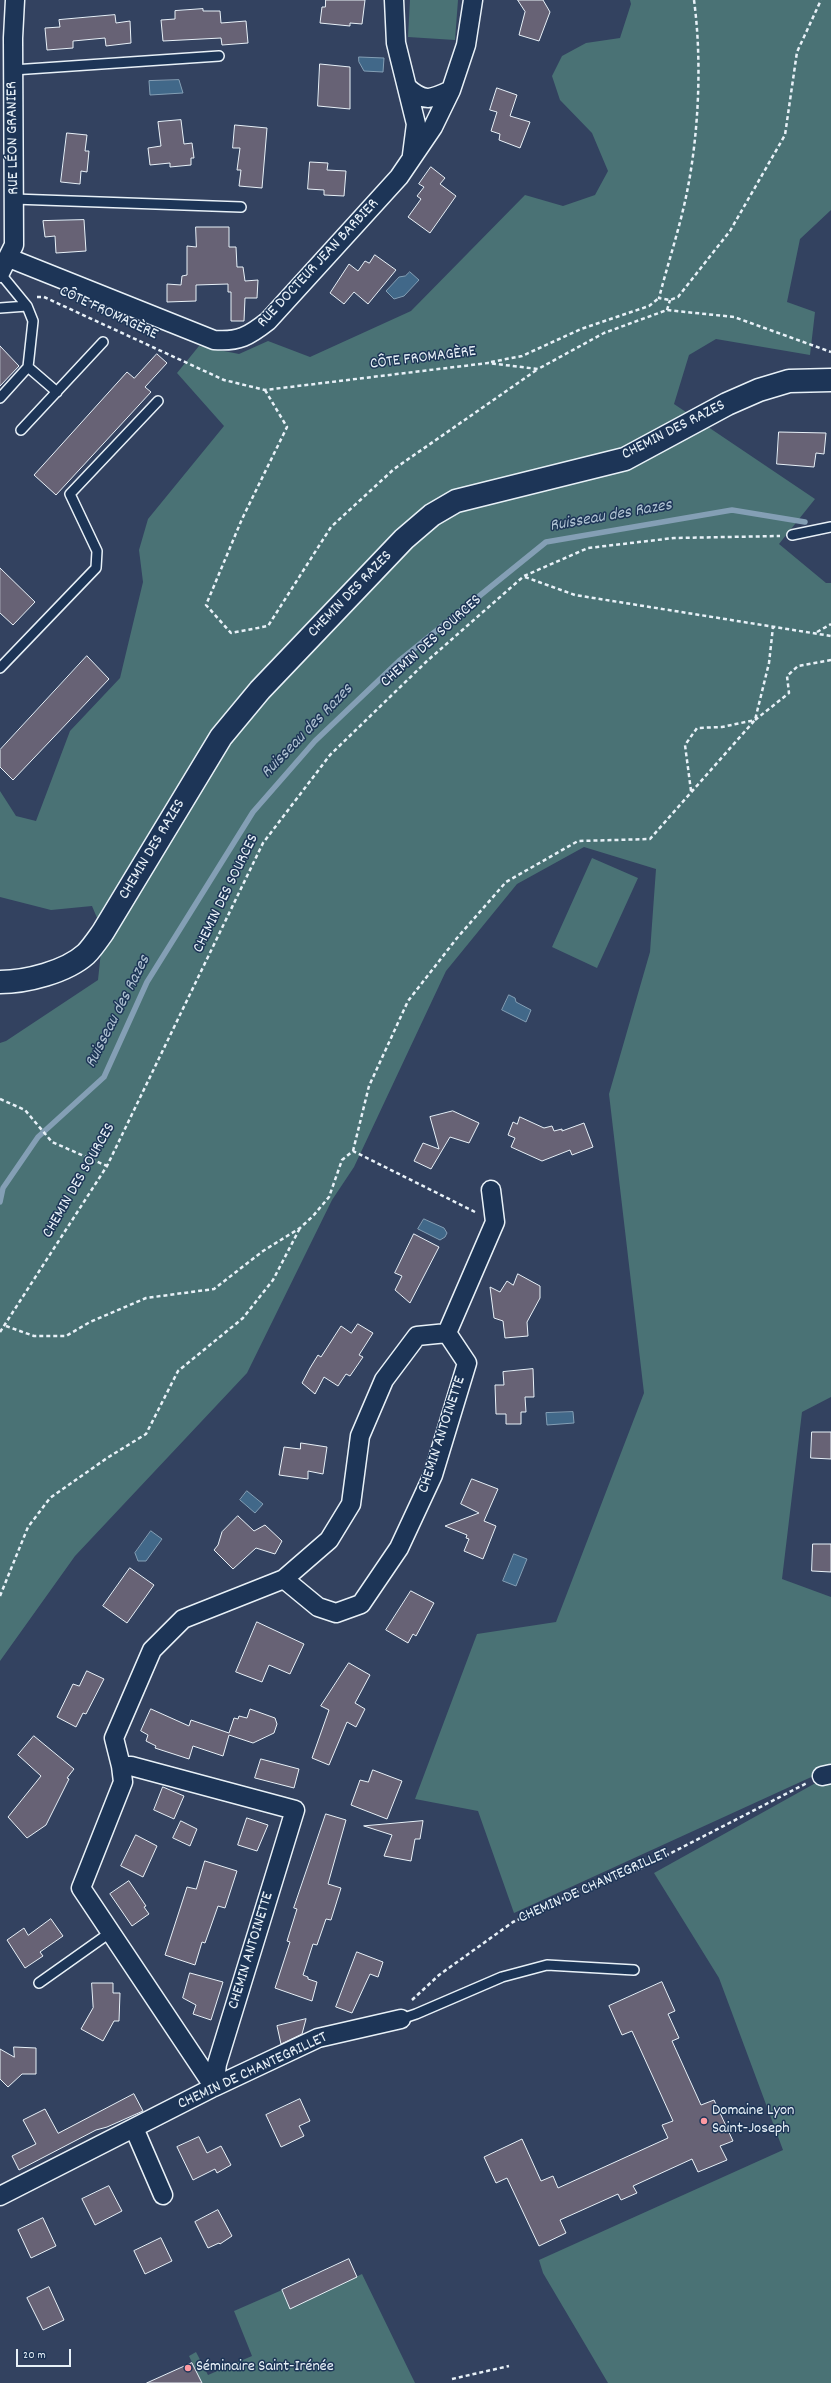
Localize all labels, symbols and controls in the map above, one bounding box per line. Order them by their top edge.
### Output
street label: RUE LÉON GRANIER [3,81,25,195]
street label: RUE DOCTEUR JEAN BARBIER [254,195,384,333]
street label: CÔTE FROMAGÈRE [56,283,160,345]
street label: CÔTE FROMAGÈRE [369,343,477,375]
street label: CHEMIN DES RAZES [619,397,729,465]
water label: Ruisseau des Razes [548,496,674,538]
street label: CHEMIN DES RAZES [305,548,397,642]
street label: CHEMIN DES SOURCES [377,592,487,692]
water label: Ruisseau des Razes [258,680,358,784]
street label: CHEMIN DES RAZES [116,796,190,904]
street label: CHEMIN DES SOURCES [190,832,264,956]
water label: Ruisseau des Razes [82,952,156,1072]
street label: CHEMIN DES SOURCES [39,1120,121,1242]
street label: CHEMIN ANTOINETTE [415,1374,471,1496]
street label: CHEMIN DE CHANTEGRILLET [516,1845,672,1929]
street label: CHEMIN ANTOINETTE [225,1890,279,2012]
street label: CHEMIN DE CHANTEGRILLET [175,2029,331,2115]
place label: Domaine Lyon Saint-Joseph [712,2102,794,2140]
marker: Domaine Lyon Saint-Joseph [699,2116,709,2126]
scale bar [18,2341,73,2367]
text: 20 m [23,2347,46,2364]
place label: Séminaire Saint-Irénée [196,2358,334,2378]
marker: Séminaire Saint-Irénée [183,2363,193,2373]

